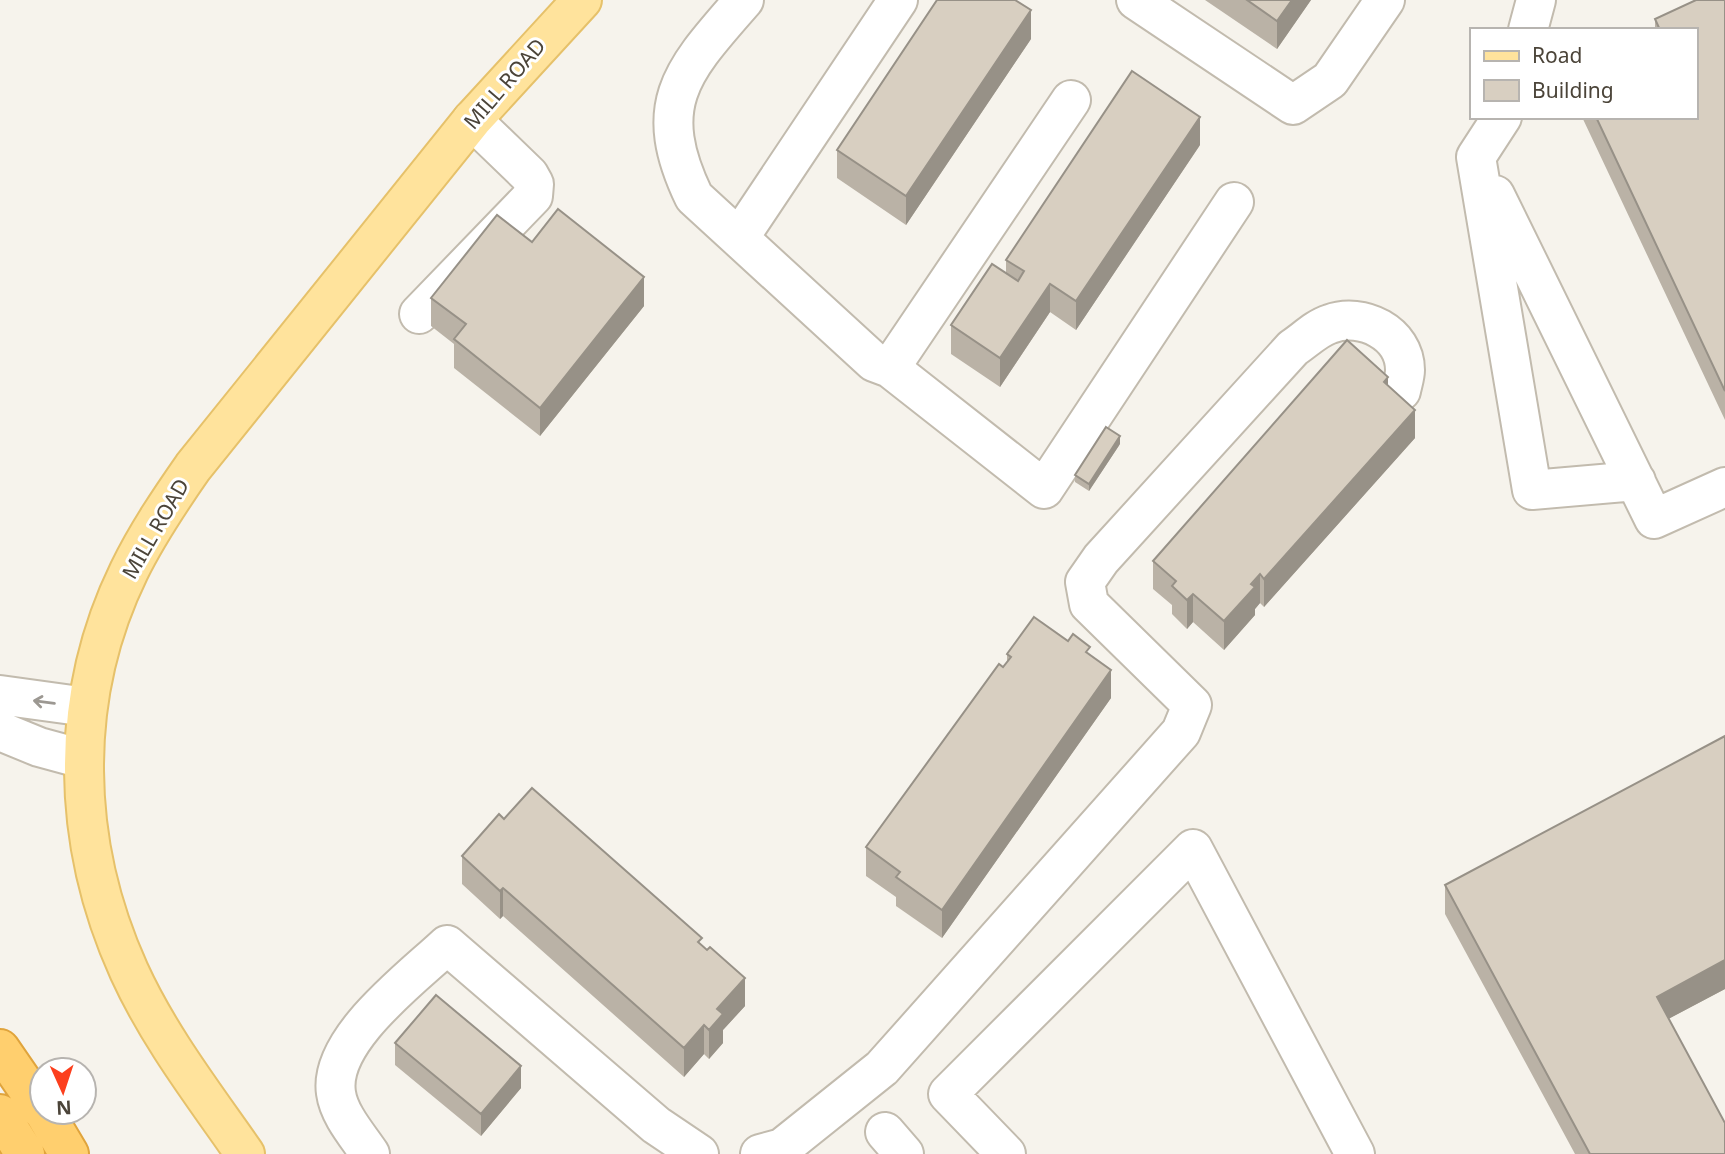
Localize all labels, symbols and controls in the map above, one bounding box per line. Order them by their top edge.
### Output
legend [1470,28,1697,119]
street label: MILL ROAD [457,32,551,135]
text: Road [1532,41,1582,69]
text: Building [1532,76,1614,104]
street label: MILL ROAD [115,473,195,584]
one-way arrow [33,695,55,708]
north arrow [28,1056,98,1126]
text: N [55,1095,72,1121]

